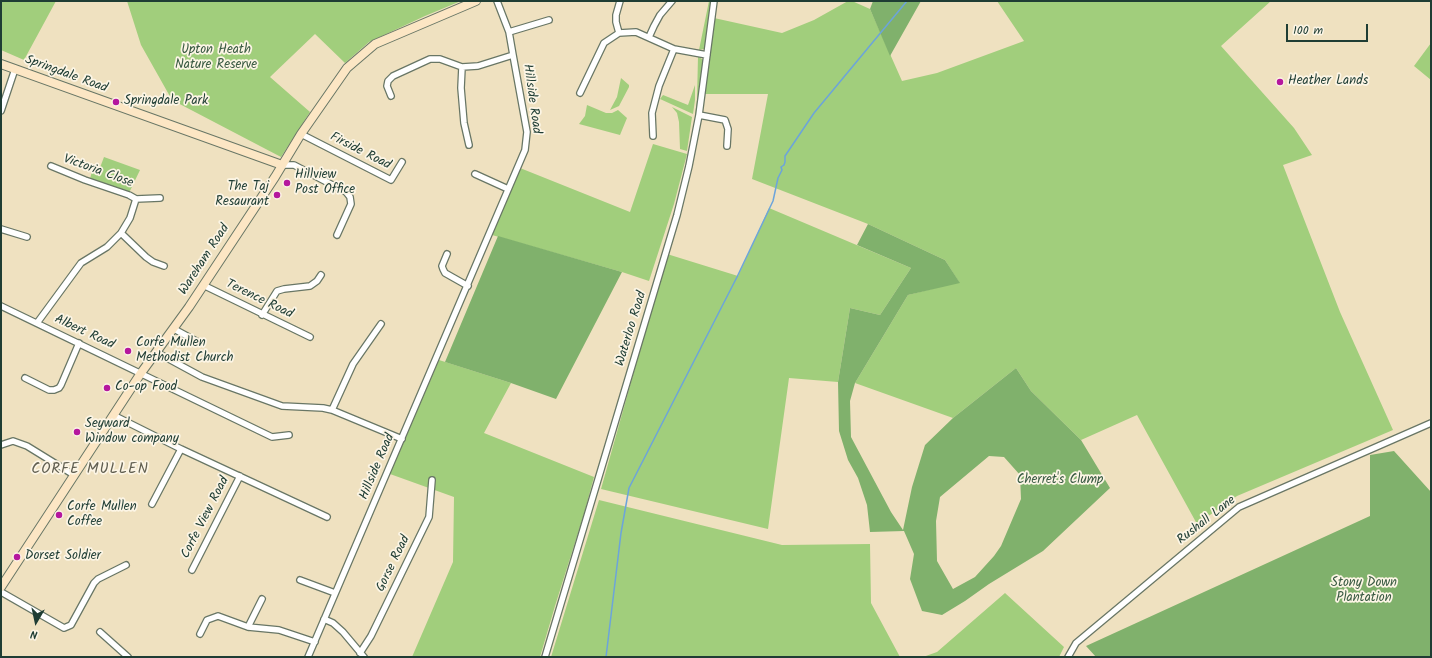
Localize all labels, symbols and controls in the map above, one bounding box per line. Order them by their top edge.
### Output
scale bar [1288,16,1370,42]
text: 100 m [1293,21,1323,40]
park label: Upton Heath Nature Reserve [175,43,257,74]
street label: Springdale Road [23,53,109,97]
street label: Hillside Road [518,63,544,135]
place label: Heather Lands [1288,74,1368,90]
marker: Heather Lands [1275,77,1285,87]
place label: Springdale Park [124,94,208,110]
marker: Springdale Park [111,97,121,107]
street label: Firside Road [327,130,393,174]
street label: Victoria Close [61,152,135,192]
place label: Hillview Post Office [295,168,355,199]
marker: Hillview Post Office [282,178,292,188]
place label: The Taj Resaurant [215,180,269,211]
marker: The Taj Resaurant [272,190,282,200]
street label: Wareham Road [176,222,234,298]
street label: Terence Road [223,277,295,323]
street label: Waterloo Road [613,290,651,368]
street label: Albert Road [52,312,116,354]
place label: Corfe Mullen Methodist Church [136,336,233,367]
marker: Corfe Mullen Methodist Church [123,346,133,356]
place label: Co-op Food [115,380,177,396]
marker: Co-op Food [102,383,112,393]
place label: Seyward Window company [85,417,179,448]
marker: Seyward Window company [72,427,82,437]
street label: Hillside Road [357,432,399,502]
district label: CORFE MULLEN [31,461,149,479]
park label: Cherret's Clump [1017,473,1103,489]
street label: Corfe View Road [179,474,233,562]
street label: Rushall Lane [1175,493,1239,549]
place label: Corfe Mullen Coffee [67,500,137,531]
marker: Corfe Mullen Coffee [54,510,64,520]
street label: Gorse Road [374,533,414,595]
place label: Dorset Soldier [25,549,101,565]
marker: Dorset Soldier [12,552,22,562]
park label: Stony Down Plantation [1331,576,1397,607]
north arrow [16,602,56,642]
text: N [29,624,39,643]

